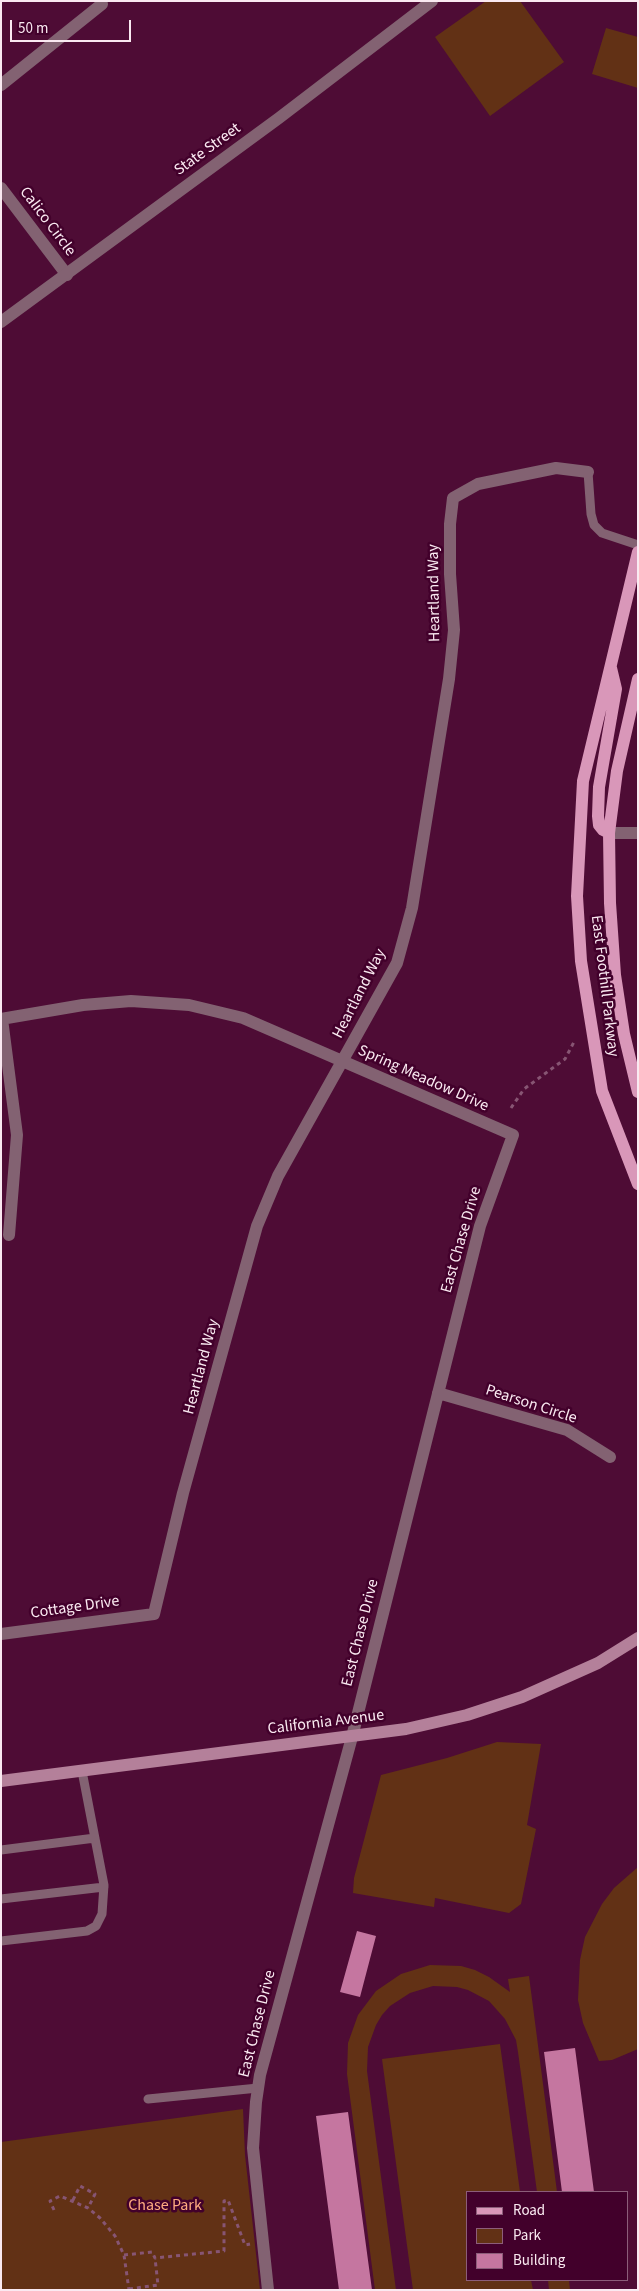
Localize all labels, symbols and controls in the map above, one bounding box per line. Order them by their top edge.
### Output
scale bar [12,10,134,42]
text: 50 m [18,18,48,39]
street label: State Street [171,119,245,181]
street label: Calico Circle [15,184,79,260]
street label: Heartland Way [425,544,445,642]
street label: East Foothill Parkway [586,914,622,1058]
street label: Heartland Way [329,946,391,1042]
street label: Spring Meadow Drive [355,1042,491,1116]
street label: East Chase Drive [438,1185,486,1295]
street label: Heartland Way [180,1317,224,1417]
street label: Pearson Circle [483,1381,579,1429]
street label: East Chase Drive [338,1577,384,1689]
street label: Cottage Drive [29,1592,121,1624]
street label: California Avenue [267,1706,385,1740]
street label: East Chase Drive [235,1968,281,2080]
legend [466,2191,629,2281]
park label: Chase Park [128,2196,202,2216]
text: Road [513,2200,545,2221]
text: Park [513,2225,541,2246]
text: Building [513,2250,565,2271]

